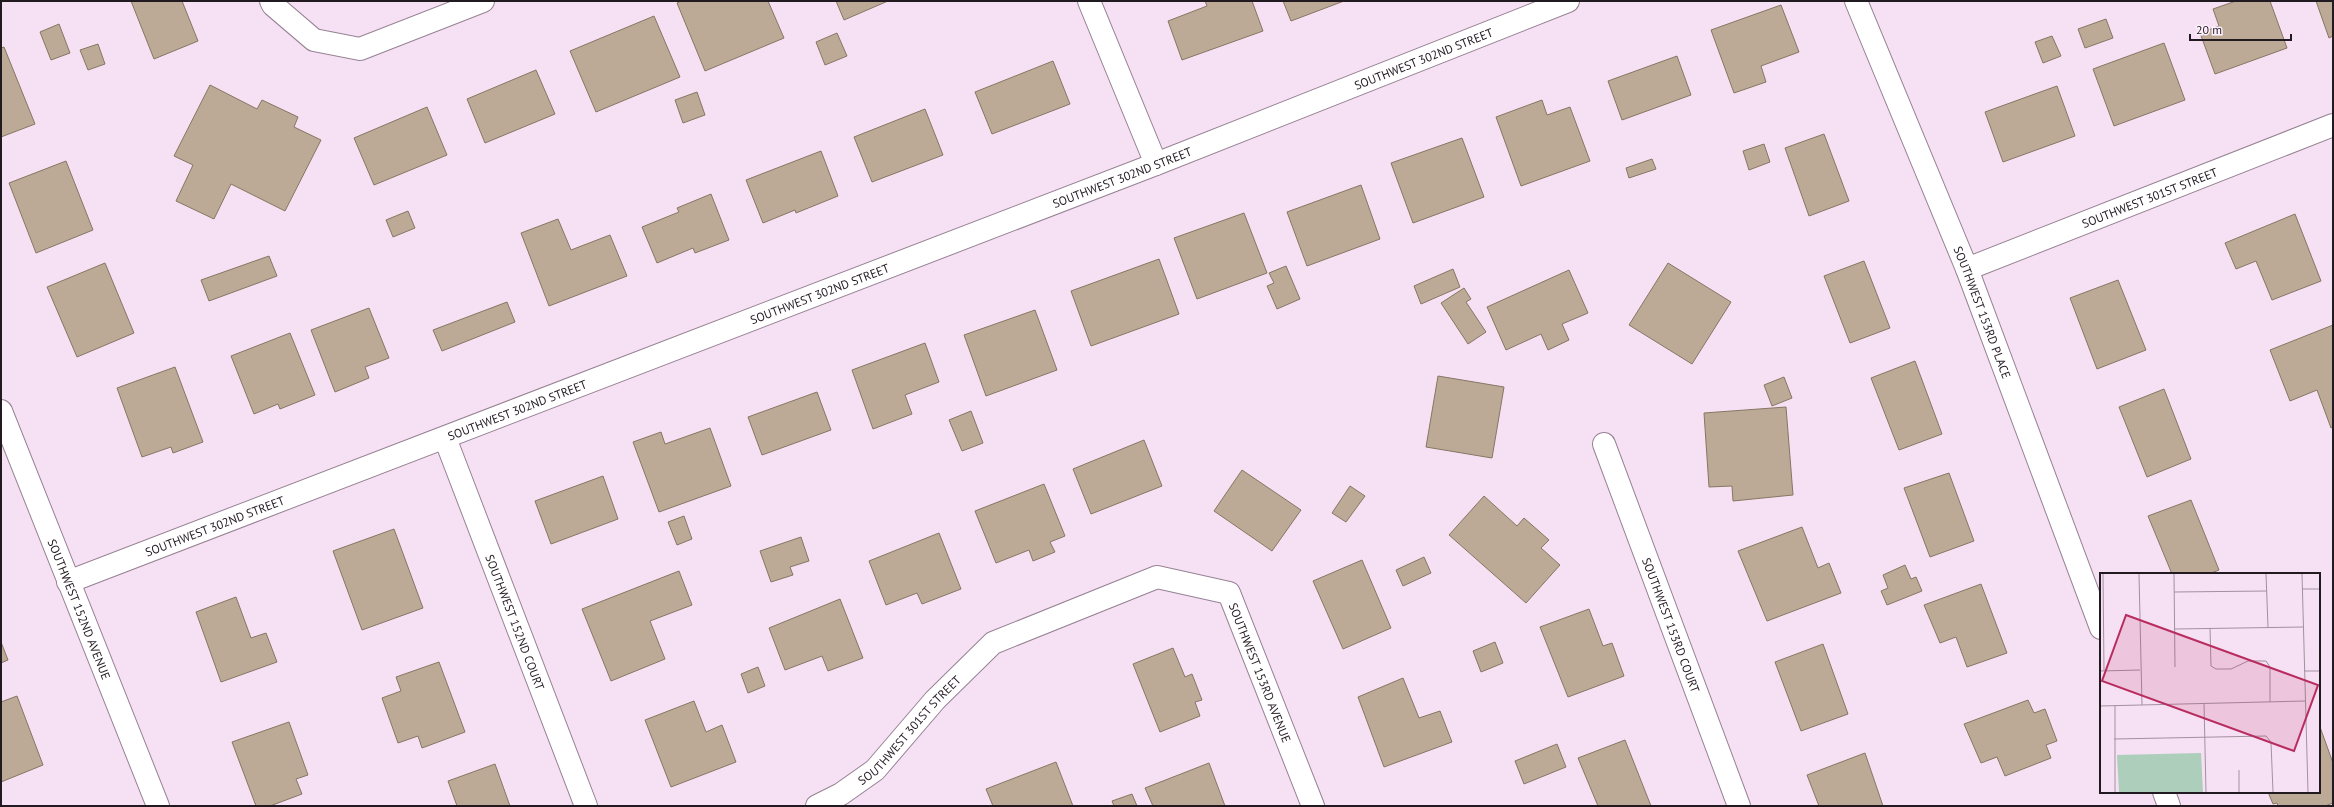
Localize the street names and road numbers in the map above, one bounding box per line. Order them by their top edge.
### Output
street label: SOUTHWEST 302ND STREET [1352,24,1495,92]
street label: SOUTHWEST 302ND STREET [1050,143,1194,211]
street label: SOUTHWEST 301ST STREET [2079,164,2220,231]
street label: SOUTHWEST 153RD PLACE [1951,244,2015,380]
street label: SOUTHWEST 302ND STREET [748,260,891,327]
street label: SOUTHWEST 302ND STREET [445,376,589,443]
street label: SOUTHWEST 302ND STREET [143,492,287,559]
street label: SOUTHWEST 152ND AVENUE [45,537,114,681]
street label: SOUTHWEST 152ND COURT [483,552,548,692]
street label: SOUTHWEST 153RD COURT [1639,555,1704,695]
street label: SOUTHWEST 153RD AVENUE [1226,601,1295,745]
street label: SOUTHWEST 301ST STREET [855,672,964,787]

